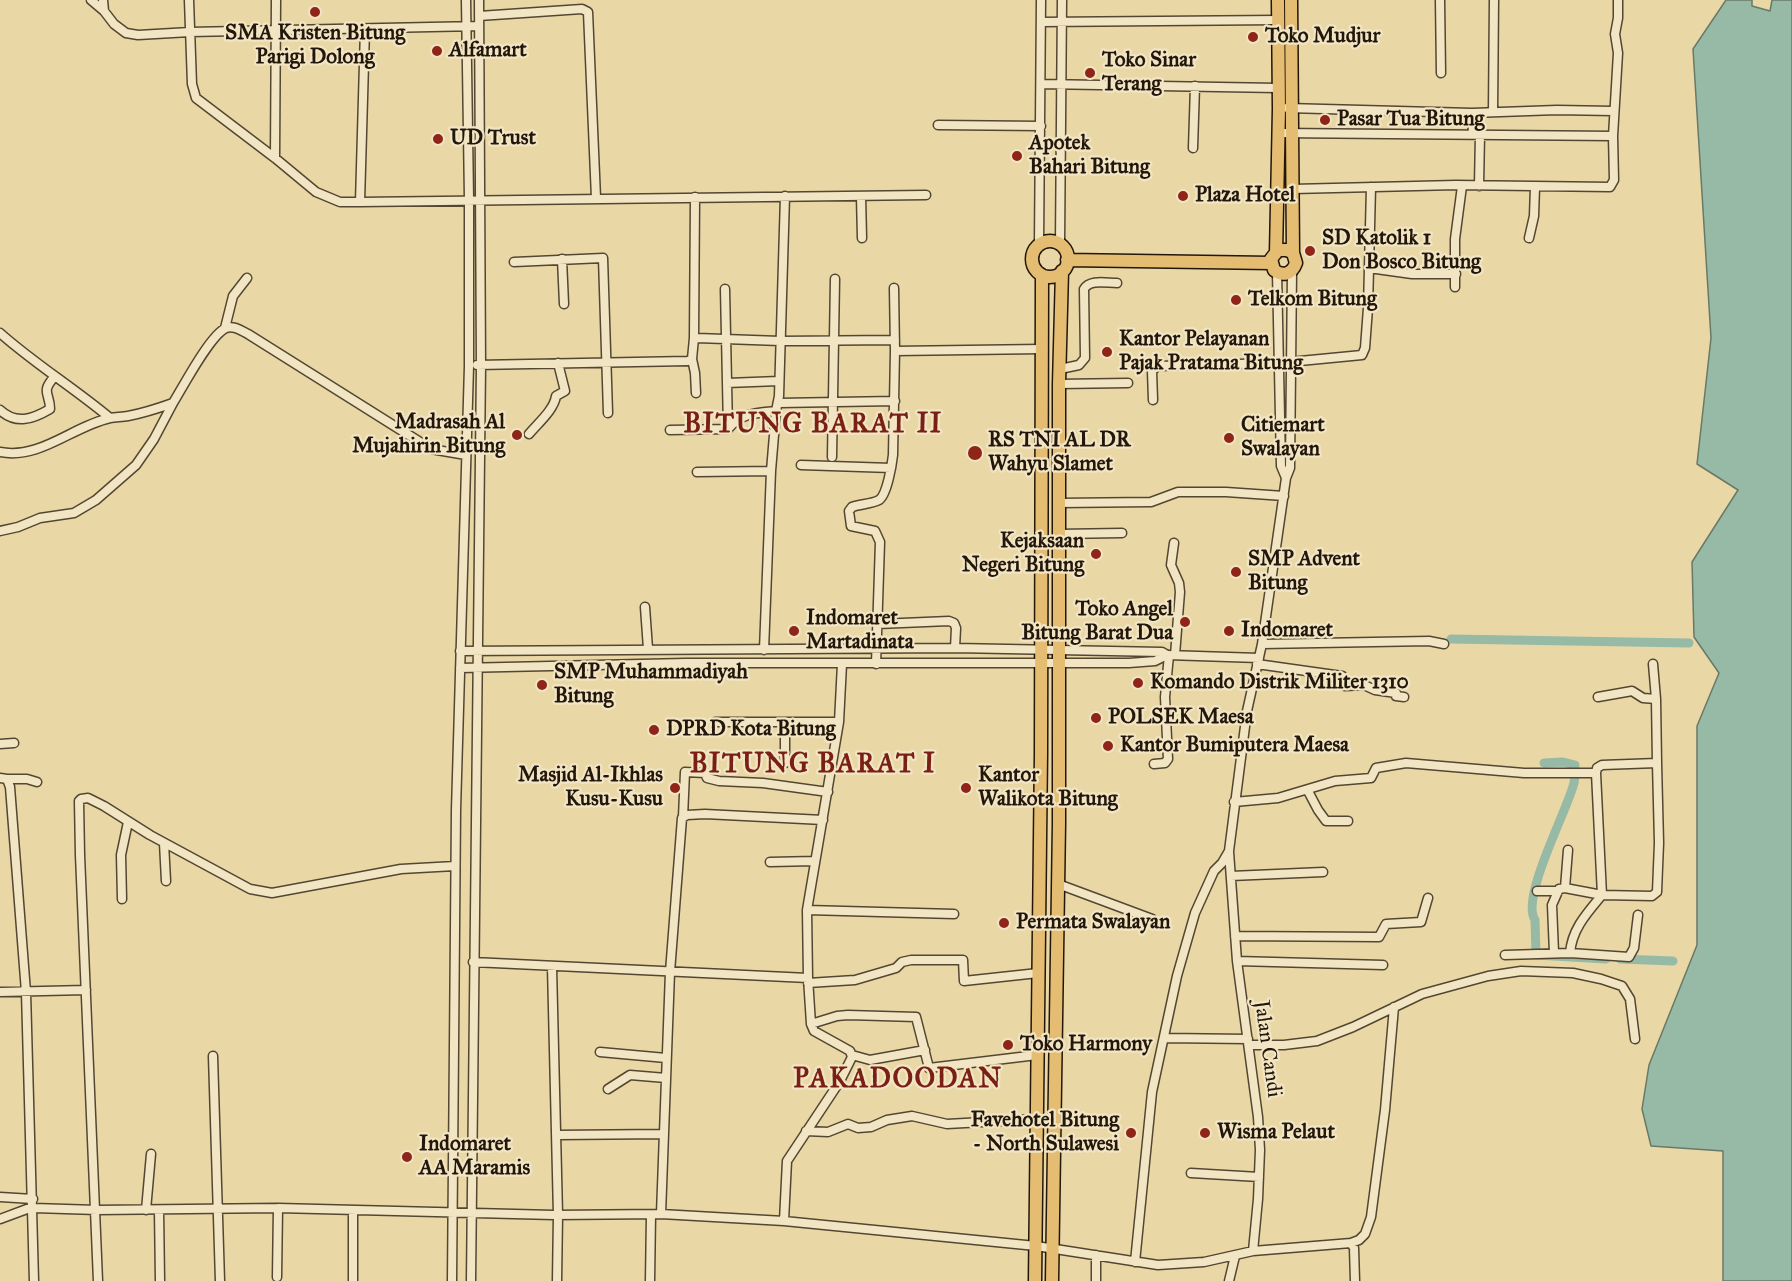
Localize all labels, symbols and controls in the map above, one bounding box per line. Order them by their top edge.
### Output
marker: SMA Kristen Bitung Parigi Dolong [308,5,322,19]
place label: SMA Kristen Bitung Parigi Dolong [225,21,405,71]
place label: Toko Mudjur [1265,24,1380,50]
marker: Toko Mudjur [1246,30,1260,44]
place label: Alfamart [449,38,527,64]
marker: Alfamart [430,44,444,58]
place label: Toko Sinar Terang [1102,48,1196,98]
marker: Toko Sinar Terang [1083,66,1097,80]
place label: Pasar Tua Bitung [1337,107,1484,133]
marker: Pasar Tua Bitung [1318,113,1332,127]
place label: UD Trust [450,126,536,152]
place label: Apotek Bahari Bitung [1029,131,1150,181]
marker: UD Trust [431,132,445,146]
marker: Apotek Bahari Bitung [1010,149,1024,163]
place label: Plaza Hotel [1195,183,1295,209]
marker: Plaza Hotel [1176,189,1190,203]
place label: SD Katolik 1 Don Bosco Bitung [1322,226,1481,276]
marker: SD Katolik 1 Don Bosco Bitung [1303,244,1317,258]
place label: Telkom Bitung [1248,287,1377,313]
marker: Telkom Bitung [1229,293,1243,307]
place label: Kantor Pelayanan Pajak Pratama Bitung [1119,327,1303,377]
marker: Kantor Pelayanan Pajak Pratama Bitung [1100,345,1114,359]
district label: BITUNG BARAT II [683,409,943,441]
place label: Madrasah Al Mujahirin Bitung [352,410,505,460]
place label: Citiemart Swalayan [1241,413,1325,463]
marker: Madrasah Al Mujahirin Bitung [510,428,524,442]
place label: RS TNI AL DR Wahyu Slamet [988,428,1130,478]
marker: Citiemart Swalayan [1222,431,1236,445]
marker: RS TNI AL DR Wahyu Slamet [966,444,984,462]
place label: Kejaksaan Negeri Bitung [962,529,1084,579]
marker: Kejaksaan Negeri Bitung [1089,547,1103,561]
place label: SMP Advent Bitung [1248,547,1360,597]
marker: SMP Advent Bitung [1229,565,1243,579]
place label: Toko Angel Bitung Barat Dua [1021,597,1173,647]
place label: Indomaret Martadinata [806,606,914,656]
marker: Toko Angel Bitung Barat Dua [1178,615,1192,629]
place label: Indomaret [1241,618,1333,644]
marker: Indomaret Martadinata [787,624,801,638]
marker: Indomaret [1222,624,1236,638]
place label: SMP Muhammadiyah Bitung [554,660,748,710]
place label: Komando Distrik Militer 1310 [1150,670,1409,696]
marker: Komando Distrik Militer 1310 [1131,676,1145,690]
marker: SMP Muhammadiyah Bitung [535,678,549,692]
place label: POLSEK Maesa [1108,705,1254,731]
marker: POLSEK Maesa [1089,711,1103,725]
place label: DPRD Kota Bitung [666,717,836,743]
marker: DPRD Kota Bitung [647,723,661,737]
place label: Kantor Bumiputera Maesa [1120,733,1349,759]
marker: Kantor Bumiputera Maesa [1101,739,1115,753]
district label: BITUNG BARAT I [690,749,936,781]
place label: Masjid Al-Ikhlas Kusu-Kusu [518,763,663,813]
place label: Kantor Walikota Bitung [978,763,1118,813]
marker: Masjid Al-Ikhlas Kusu-Kusu [668,781,682,795]
marker: Kantor Walikota Bitung [959,781,973,795]
place label: Permata Swalayan [1016,910,1170,936]
marker: Permata Swalayan [997,916,1011,930]
street label: Jalan Candi [1248,999,1286,1099]
place label: Toko Harmony [1020,1032,1152,1058]
marker: Toko Harmony [1001,1038,1015,1052]
district label: PAKADOODAN [793,1064,1003,1096]
place label: Favehotel Bitung - North Sulawesi [971,1108,1119,1158]
place label: Wisma Pelaut [1217,1120,1335,1146]
marker: Favehotel Bitung - North Sulawesi [1124,1126,1138,1140]
marker: Wisma Pelaut [1198,1126,1212,1140]
place label: Indomaret AA Maramis [419,1132,530,1182]
marker: Indomaret AA Maramis [400,1150,414,1164]

